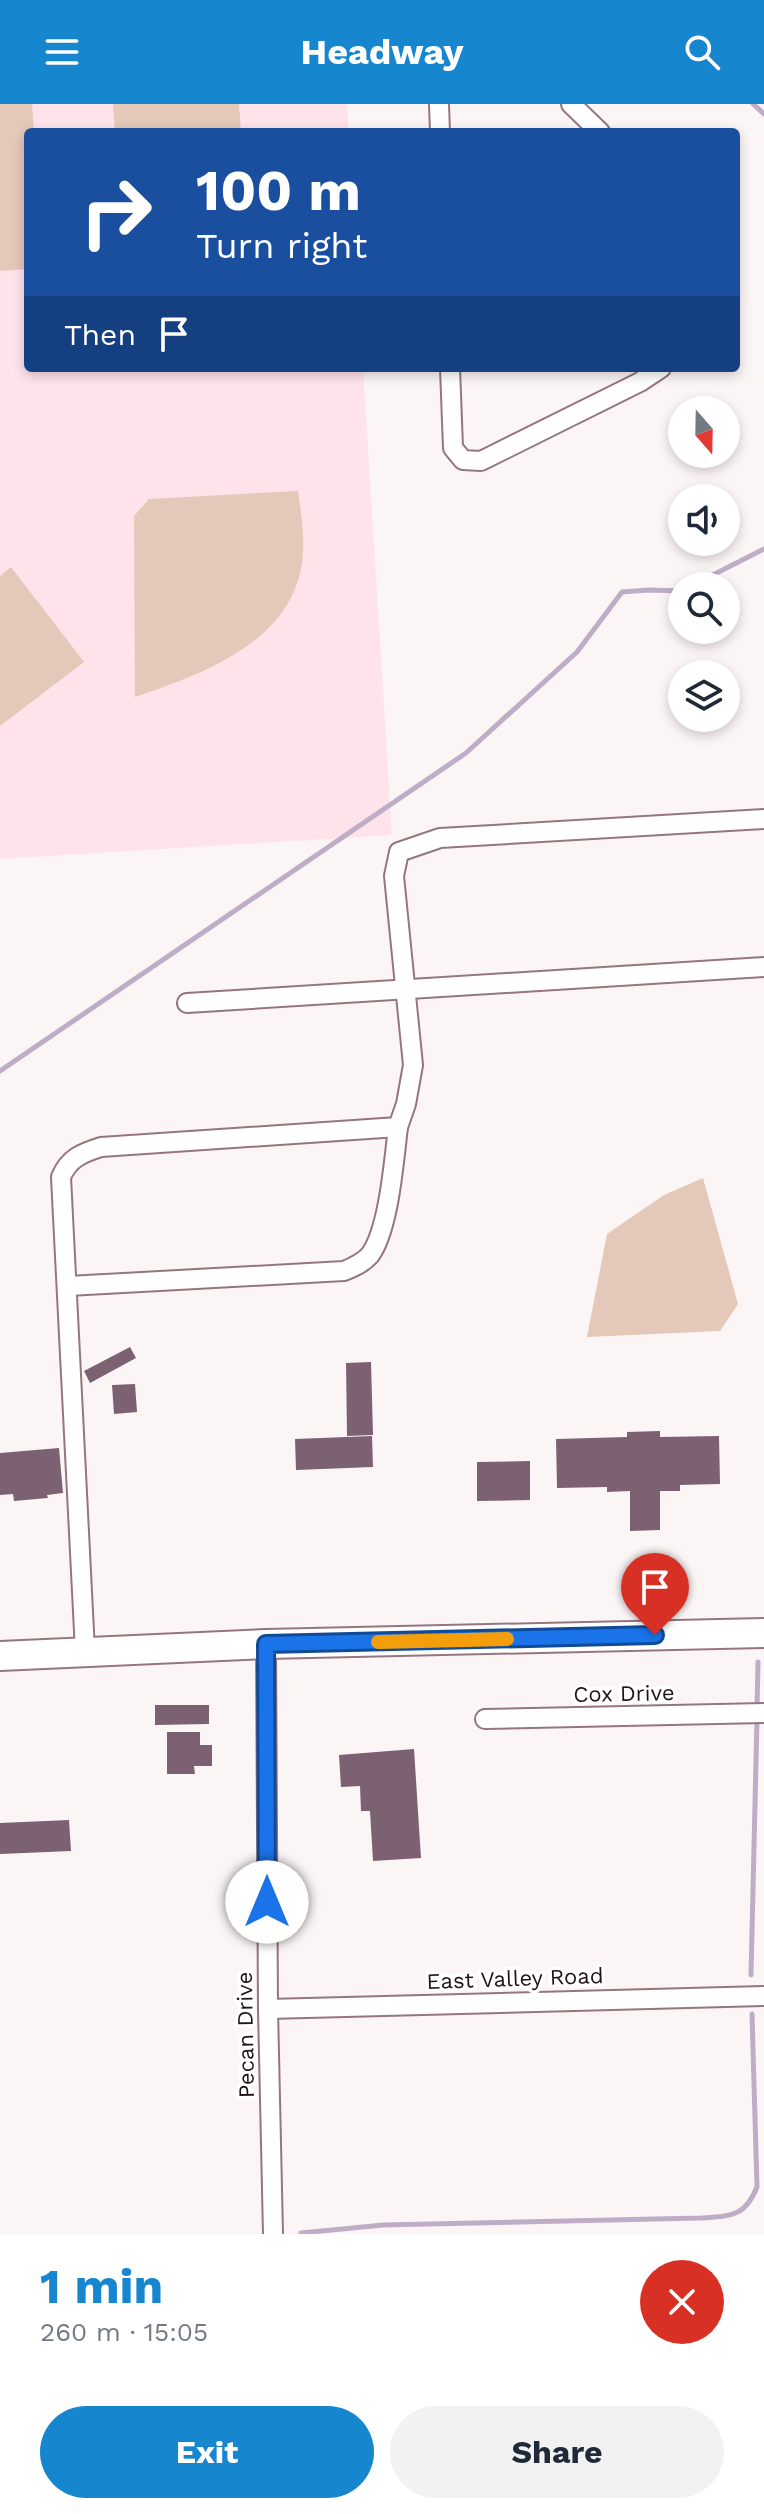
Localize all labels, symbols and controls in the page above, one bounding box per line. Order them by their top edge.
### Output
icon: menu [40,30,84,74]
icon: search [680,30,724,74]
text: Headway [301,31,463,73]
text: 100 m [196,158,361,224]
icon: right [64,160,168,264]
text: Turn right [196,225,367,267]
icon: arrive [152,312,196,356]
text: Then [64,317,136,352]
north arrow [668,396,740,468]
map controls [668,396,740,732]
button: sound [668,484,740,556]
button: search [668,572,740,644]
button: layers [668,660,740,732]
pin [621,1553,689,1635]
icon: arrive [633,1565,677,1609]
street label: Cox Drive [573,1680,675,1707]
position arrow [225,1860,309,1944]
street label: East Valley Road [426,1963,604,1994]
street label: Pecan Drive [232,1972,259,2098]
text: 1 min [40,2258,163,2315]
button: close [640,2260,724,2344]
text: 260 m · 15:05 [40,2317,208,2347]
button: Exit [40,2406,374,2498]
button: Share [390,2406,724,2498]

